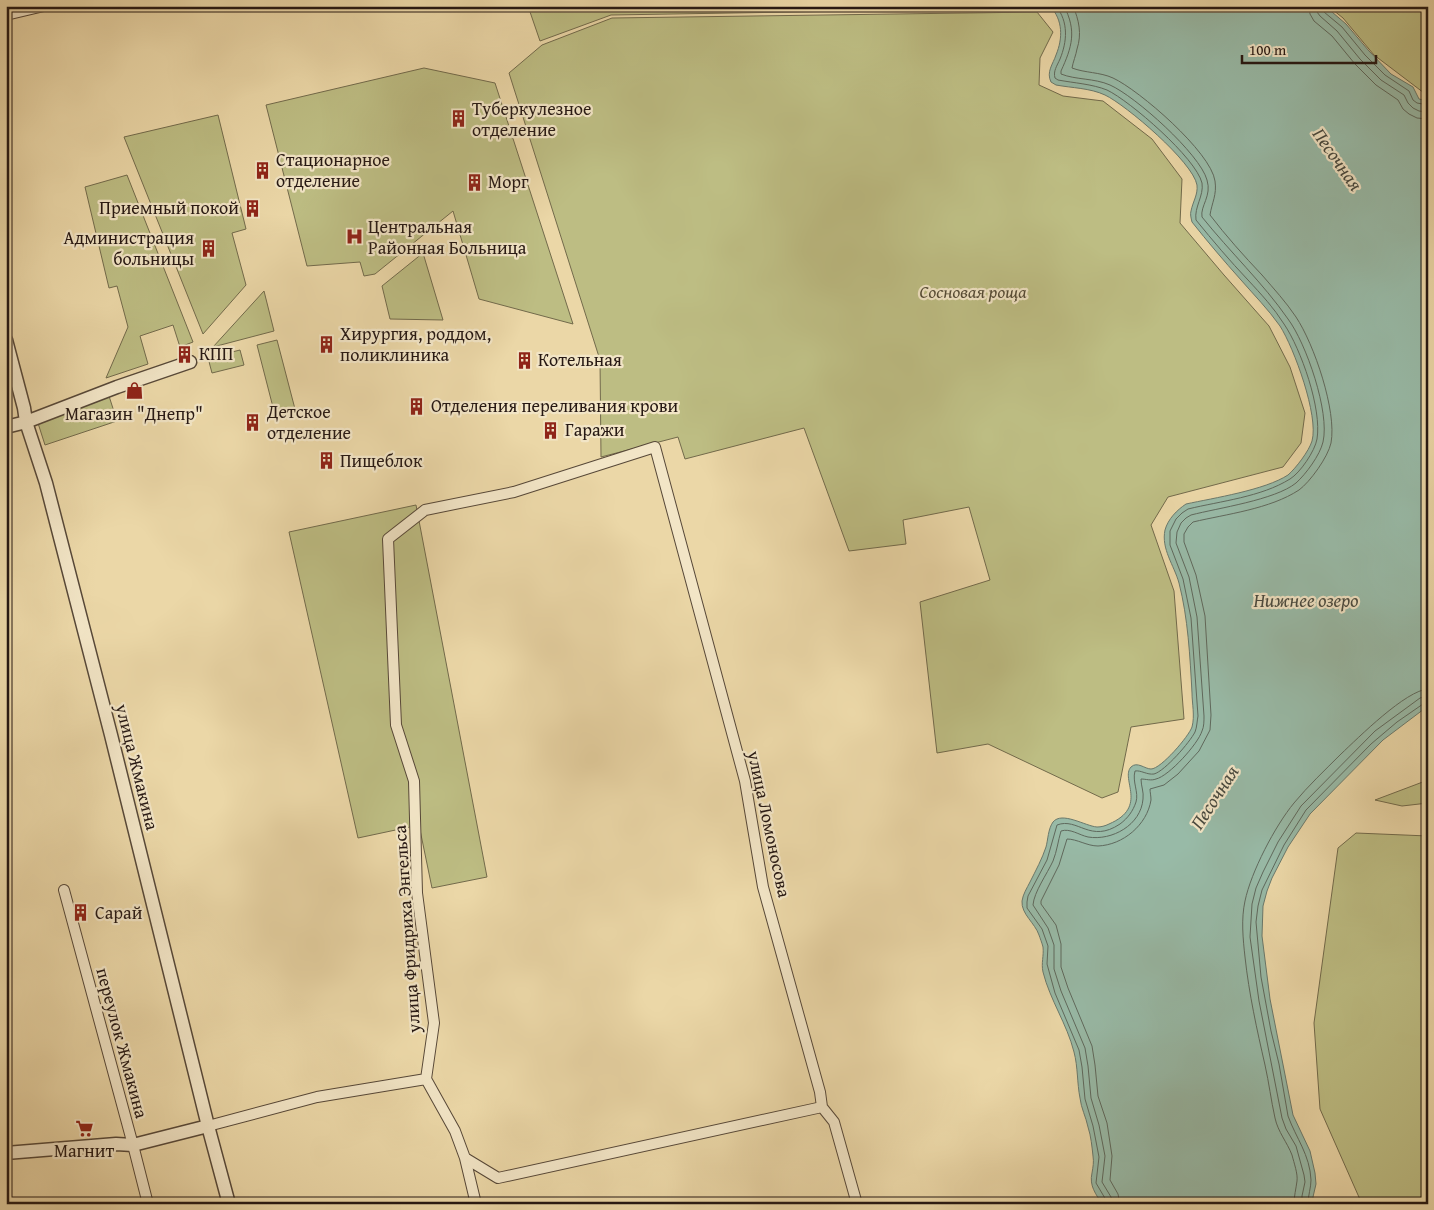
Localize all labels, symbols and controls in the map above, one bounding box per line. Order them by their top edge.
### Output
scale bar [1242,32,1375,64]
text: 100 m [1249,39,1287,60]
place label: Туберкулезное отделение [472,95,591,143]
building icon: Туберкулезное отделение [448,109,468,129]
water label: Песочная [1306,122,1370,196]
place label: Стационарное отделение [276,146,390,194]
building icon: Стационарное отделение [252,160,272,180]
place label: Морг [488,168,529,195]
building icon: Морг [464,172,484,192]
place label: Приемный покой [99,194,239,221]
building icon: Приемный покой [243,198,263,218]
place label: Центральная Районная Больница [368,213,527,261]
place label: Администрация больницы [64,224,194,272]
hospital icon: Центральная Районная Больница [344,227,364,247]
building icon: Администрация больницы [198,238,218,258]
park label: Сосновая роща [920,278,1027,305]
place label: Хирургия, роддом, поликлиника [340,320,491,368]
building icon: Хирургия, роддом, поликлиника [316,334,336,354]
place label: КПП [199,340,234,367]
building icon: КПП [175,344,195,364]
place label: Котельная [538,346,622,373]
building icon: Котельная [514,350,534,370]
shop icon: Магазин "Днепр" [124,381,144,401]
place label: Отделения переливания крови [431,392,678,419]
building icon: Отделения переливания крови [407,396,427,416]
place label: Детское отделение [266,398,351,446]
place label: Магазин "Днепр" [65,400,203,427]
building icon: Детское отделение [243,412,263,432]
place label: Гаражи [565,416,625,443]
building icon: Гаражи [541,420,561,440]
place label: Пищеблок [340,447,423,474]
building icon: Пищеблок [316,451,336,471]
water label: Нижнее озеро [1253,586,1359,614]
street label: улица Жмакина [109,700,166,833]
street label: улица Ломоносова [741,747,798,900]
water label: Песочная [1183,759,1245,835]
street label: улица Фридриха Энгельса [386,824,427,1035]
place label: Сарай [95,899,143,926]
building icon: Сарай [71,903,91,923]
street label: переулок Жмакина [89,965,156,1122]
supermarket icon: Магнит [74,1118,94,1138]
place label: Магнит [54,1137,114,1164]

